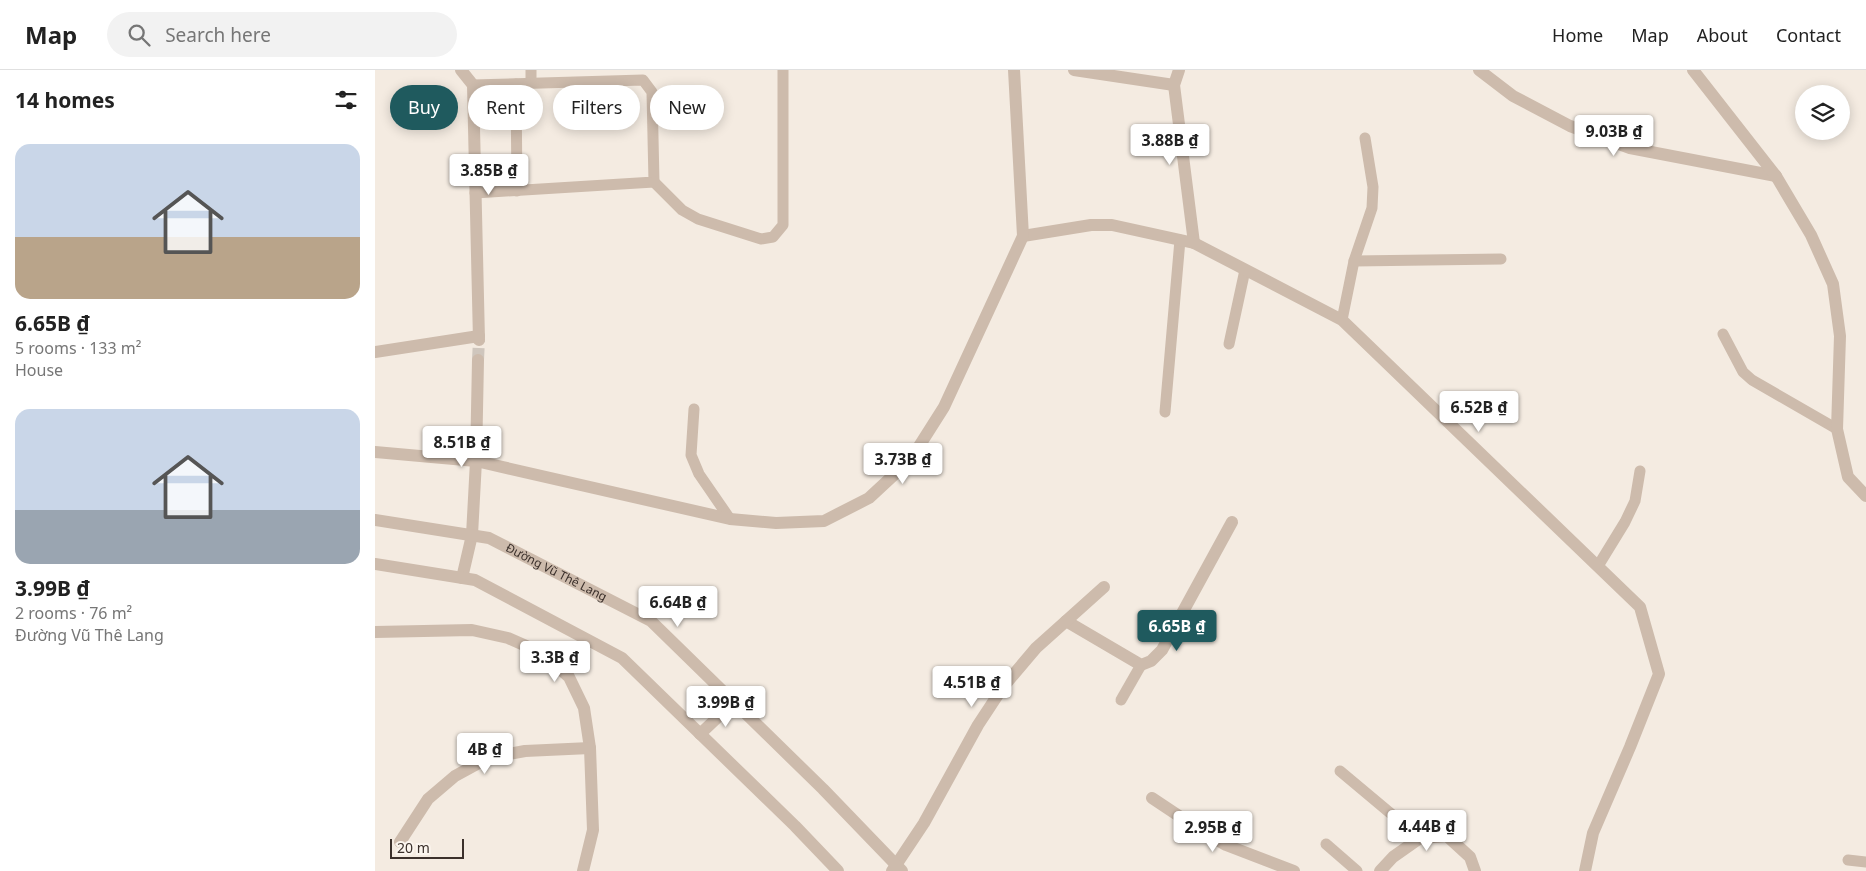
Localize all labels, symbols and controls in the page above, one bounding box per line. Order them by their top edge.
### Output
search box [107,12,457,57]
text: Map [25,18,77,51]
icon: search [125,21,153,49]
text: Search here [165,22,271,48]
text: Home [1552,23,1603,47]
text: Map [1631,23,1669,47]
text: About [1697,23,1748,47]
text: Contact [1776,23,1841,47]
chip: Buy [390,85,458,130]
chip: Rent [468,85,543,130]
chip: Filters [553,85,640,130]
chip: New [650,85,724,130]
map controls [1795,85,1850,140]
button: layers [1795,85,1850,140]
text: 14 homes [15,86,115,114]
icon: filters [332,86,360,114]
pin: 9.03B ₫ [1568,114,1660,157]
text: 9.03B ₫ [1585,120,1643,142]
pin: 3.88B ₫ [1124,124,1216,166]
text: 3.88B ₫ [1141,129,1199,151]
pin: 3.85B ₫ [443,154,535,196]
text: 3.85B ₫ [460,159,518,181]
icon: home [143,177,233,267]
text: 6.65B ₫ [15,309,90,337]
text: 5 rooms · 133 m² [15,337,141,359]
text: House [15,359,63,381]
pin: 6.52B ₫ [1433,390,1525,433]
text: 6.52B ₫ [1450,396,1508,418]
pin: 8.51B ₫ [416,426,508,468]
text: 8.51B ₫ [433,431,491,453]
icon: home [143,442,233,532]
pin: 3.73B ₫ [857,442,949,485]
text: 3.73B ₫ [874,448,932,470]
street label: Đường Vũ Thê Lang [503,539,610,605]
text: 3.99B ₫ [15,574,90,602]
pin: 6.64B ₫ [632,586,724,628]
text: 6.64B ₫ [649,591,707,613]
text: 2 rooms · 76 m² [15,602,132,624]
pin: 6.65B ₫ [1131,610,1223,652]
text: 6.65B ₫ [1148,615,1206,637]
text: Đường Vũ Thê Lang [15,624,164,646]
pin: 3.3B ₫ [514,640,596,683]
text: 3.3B ₫ [531,646,579,668]
pin: 4.51B ₫ [926,666,1018,708]
text: 4.51B ₫ [943,671,1001,693]
pin: 3.99B ₫ [680,686,772,728]
text: 3.99B ₫ [697,691,755,713]
pin: 4B ₫ [455,732,515,775]
text: 4B ₫ [468,738,502,760]
pin: 2.95B ₫ [1167,810,1259,853]
pin: 4.44B ₫ [1381,810,1473,852]
text: 4.44B ₫ [1398,815,1456,837]
text: 2.95B ₫ [1184,816,1242,838]
scale bar [390,836,464,859]
text: 20 m [397,838,430,857]

